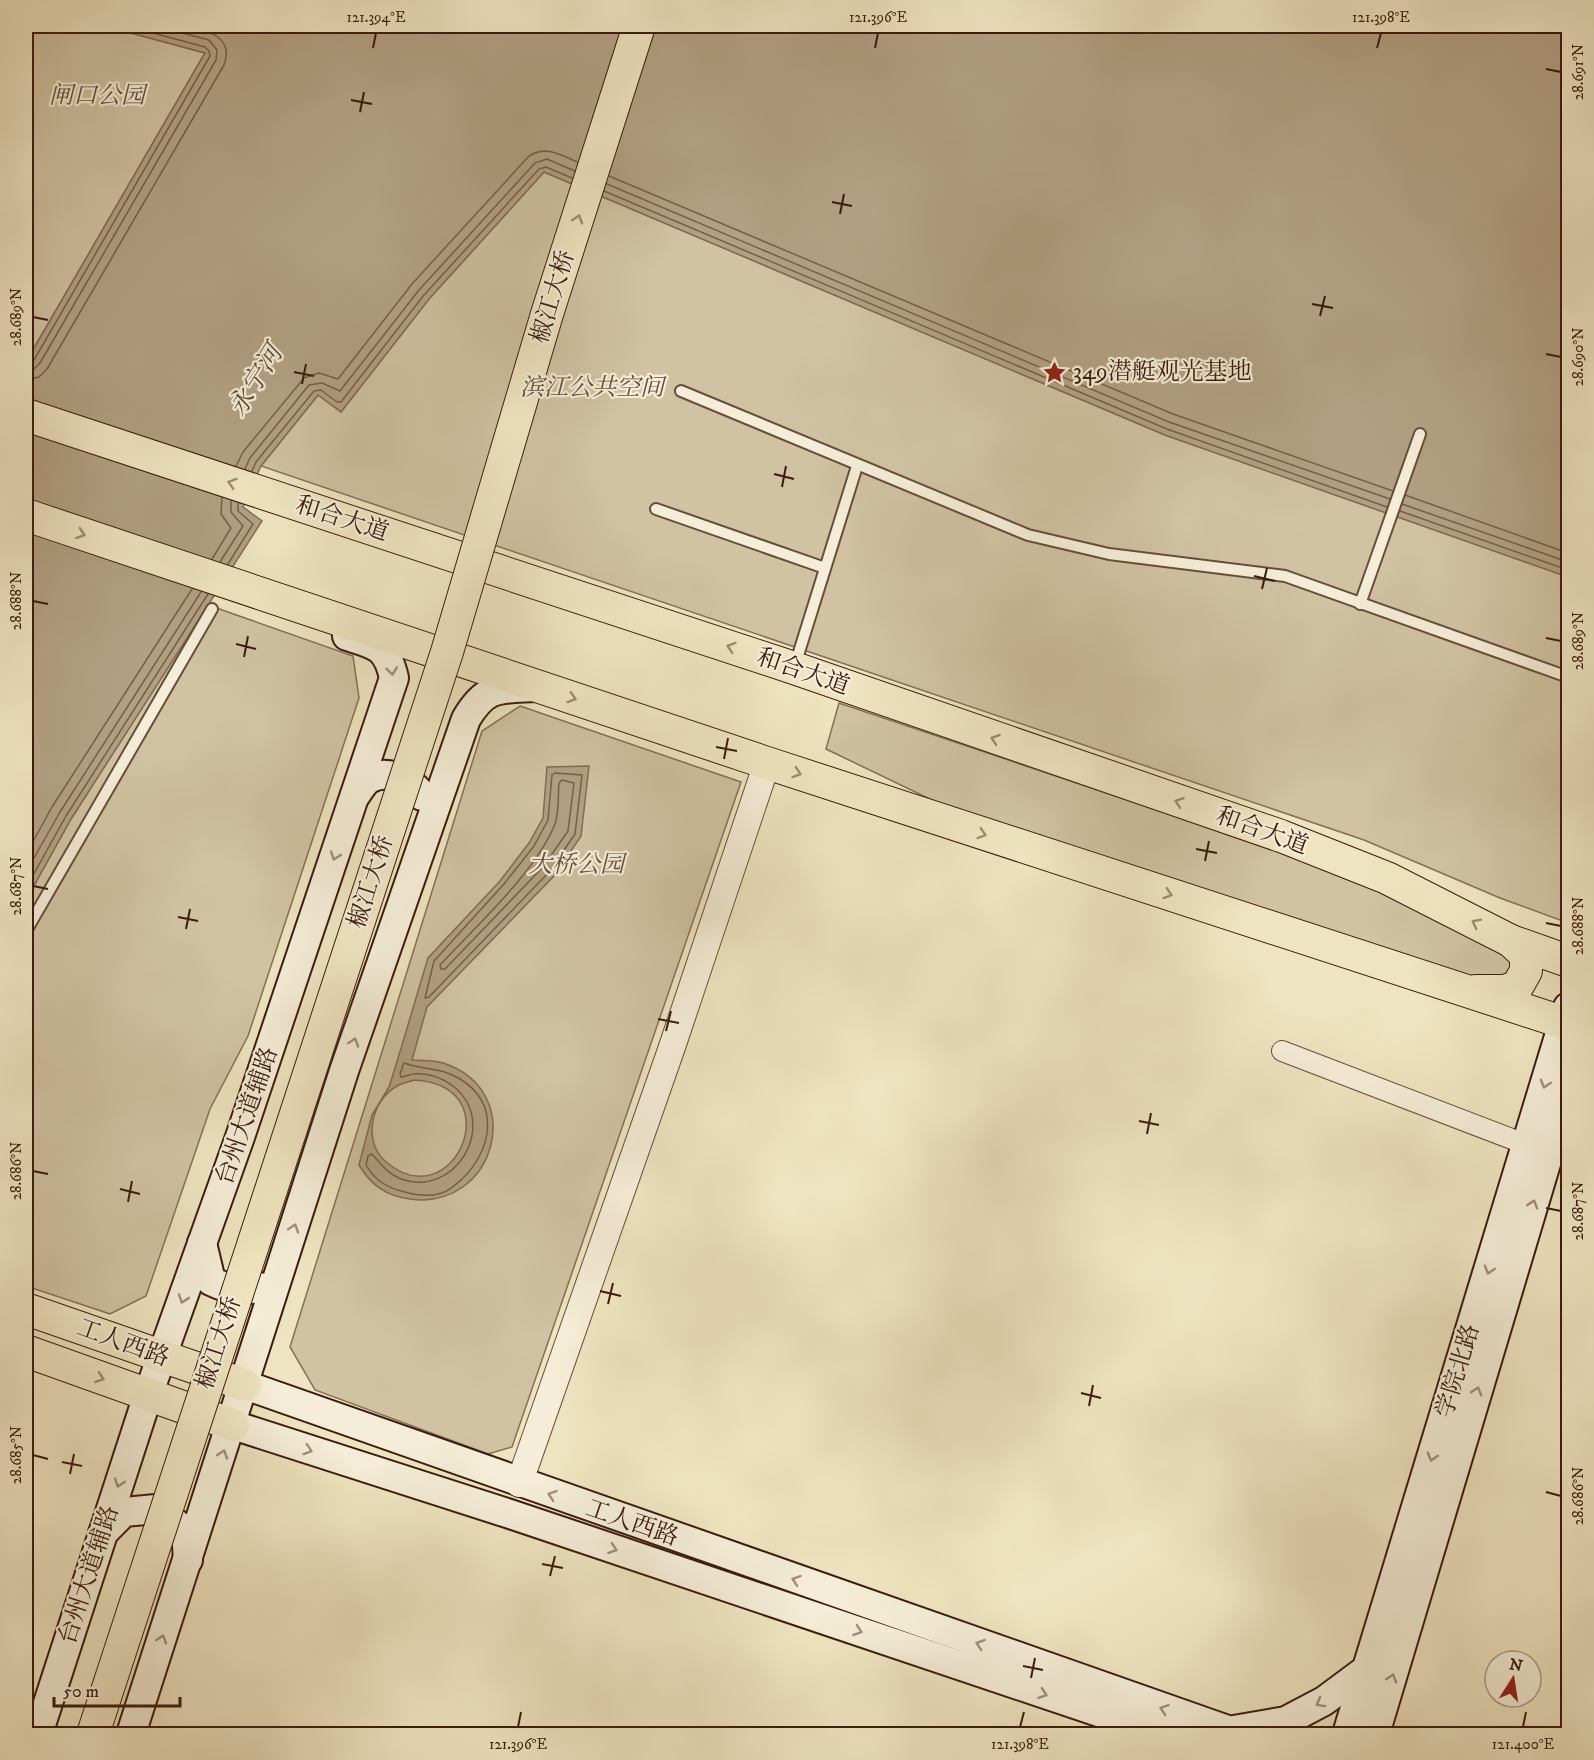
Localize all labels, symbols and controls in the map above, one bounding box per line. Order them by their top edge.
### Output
text: 121.394°E [346,8,406,27]
text: 121.396°E [849,8,907,27]
text: 121.398°E [1352,8,1410,27]
text: 28.691°N [1569,44,1588,100]
park label: 闸口公园 [49,81,149,111]
one-way arrow [570,214,583,225]
street label: 椒江大桥 [525,247,581,347]
text: 28.689°N [7,288,26,346]
text: 28.690°N [1569,328,1588,386]
water label: 永宁河 [221,336,293,423]
place label: 349潜艇观光基地 [1073,357,1252,387]
place icon: 349潜艇观光基地 [1042,359,1068,385]
park label: 滨江公共空间 [520,373,667,403]
one-way arrow [227,477,238,490]
street label: 和合大道 [292,490,392,548]
one-way arrow [75,527,86,540]
text: 28.688°N [7,572,26,630]
text: 28.689°N [1569,612,1588,670]
one-way arrow [726,642,737,654]
street label: 和合大道 [753,642,853,702]
one-way arrow [385,666,397,676]
one-way arrow [566,691,577,703]
one-way arrow [990,733,1001,746]
one-way arrow [791,765,802,778]
one-way arrow [1174,796,1185,809]
street label: 和合大道 [1212,800,1312,862]
one-way arrow [976,826,987,839]
street label: 椒江大桥 [342,832,400,932]
one-way arrow [329,850,342,861]
park label: 大桥公园 [528,850,628,880]
text: 28.687°N [7,857,26,915]
one-way arrow [1162,887,1173,899]
text: 28.688°N [1569,897,1588,955]
one-way arrow [1471,919,1482,930]
one-way arrow [347,1037,359,1048]
street label: 台州大道辅路 [209,1043,285,1189]
one-way arrow [1540,1078,1552,1088]
text: 28.686°N [7,1142,26,1200]
text: 28.687°N [1569,1182,1588,1240]
one-way arrow [1526,1199,1538,1210]
one-way arrow [287,1223,300,1234]
one-way arrow [1484,1264,1496,1275]
one-way arrow [178,1293,191,1304]
street label: 椒江大桥 [190,1293,248,1393]
street label: 工人西路 [73,1312,173,1374]
street label: 学院北路 [1430,1321,1486,1421]
one-way arrow [95,1370,105,1383]
one-way arrow [1470,1386,1482,1397]
text: 28.685°N [7,1426,26,1484]
one-way arrow [302,1442,313,1455]
one-way arrow [216,1449,228,1460]
one-way arrow [1427,1451,1439,1462]
text: 28.686°N [1569,1467,1588,1525]
one-way arrow [114,1477,127,1488]
one-way arrow [547,1490,558,1503]
street label: 工人西路 [582,1493,682,1553]
street label: 台州大道辅路 [52,1502,126,1648]
one-way arrow [607,1542,618,1555]
one-way arrow [791,1575,802,1588]
one-way arrow [852,1624,863,1637]
one-way arrow [155,1634,168,1645]
one-way arrow [975,1639,986,1652]
north arrow [1483,1649,1543,1709]
text: N [1507,1654,1524,1676]
scale bar [54,1670,180,1708]
one-way arrow [1385,1674,1397,1684]
text: 50 m [63,1681,99,1703]
one-way arrow [1037,1686,1048,1699]
one-way arrow [1316,1696,1326,1707]
one-way arrow [1159,1703,1170,1716]
text: 121.396°E [489,1735,547,1754]
text: 121.398°E [991,1735,1049,1754]
text: 121.400°E [1492,1735,1555,1754]

